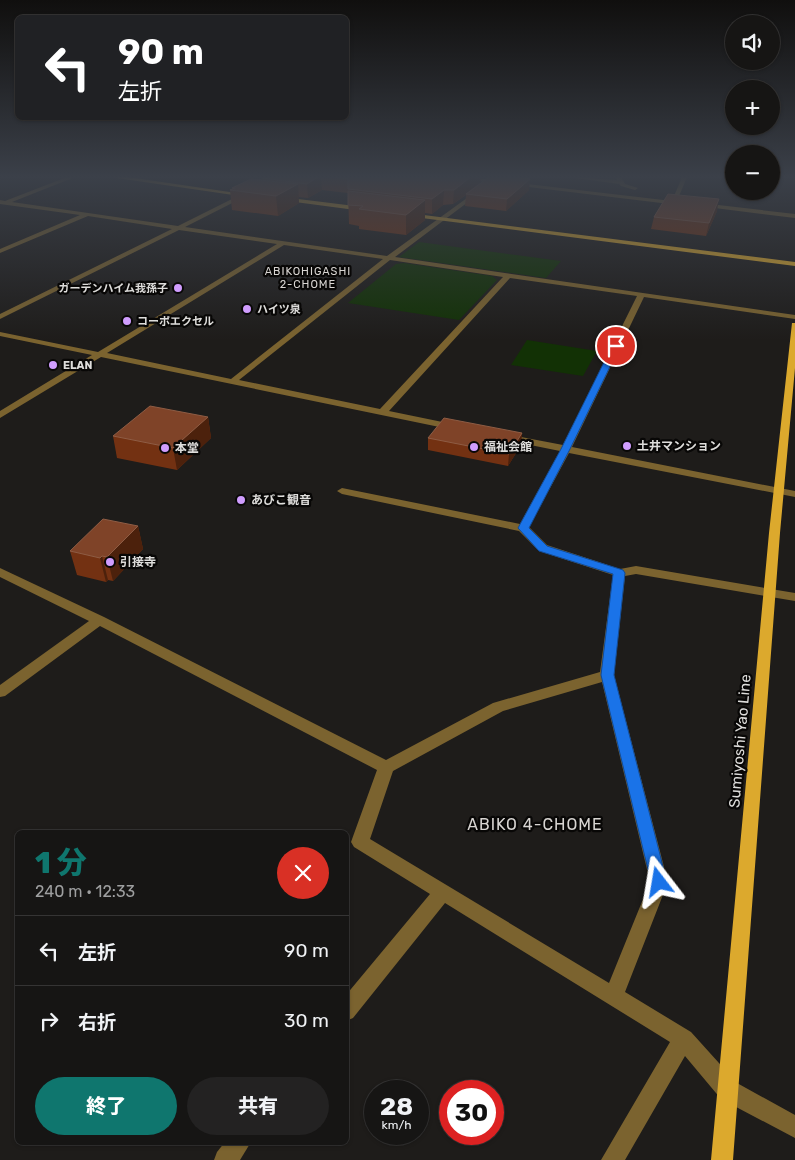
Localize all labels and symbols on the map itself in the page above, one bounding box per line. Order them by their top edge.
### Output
district label: ABIKOHIGASHI 2-CHOME [265,265,351,291]
place label: ガーデンハイム我孫子 [58,282,168,295]
marker: ガーデンハイム我孫子 [172,282,184,294]
marker: ハイツ泉 [241,303,253,315]
place label: ハイツ泉 [257,303,301,316]
marker: コーポエクセル [121,315,133,327]
place label: コーポエクセル [137,315,214,328]
pin [595,325,637,367]
marker: ELAN [47,359,59,371]
place label: ELAN [63,359,92,372]
place label: 土井マンション [637,439,721,453]
place label: 福祉会館 [484,440,532,454]
marker: 土井マンション [621,440,633,452]
place label: 本堂 [175,441,199,455]
marker: 福祉会館 [468,441,480,453]
marker: 本堂 [159,442,171,454]
place label: あびこ観音 [251,493,311,507]
marker: あびこ観音 [235,494,247,506]
place label: 引接寺 [120,555,156,569]
marker: 引接寺 [104,556,116,568]
street label: Sumiyoshi Yao Line [725,673,755,809]
district label: ABIKO 4-CHOME [467,815,603,834]
position arrow [632,855,684,907]
speed limit sign: 30 [439,1080,504,1145]

